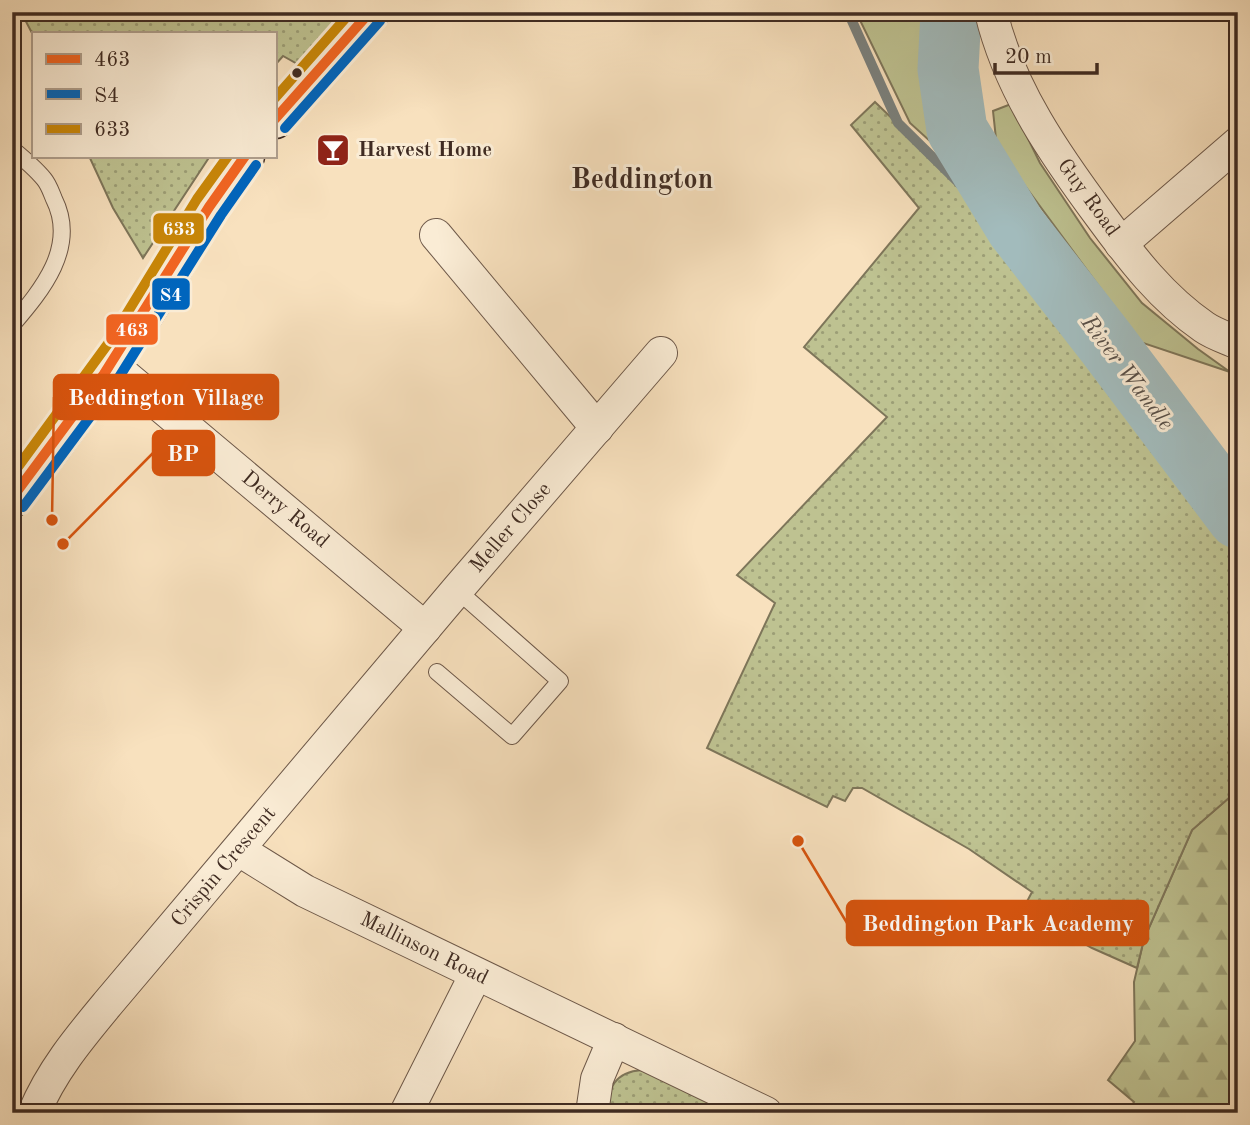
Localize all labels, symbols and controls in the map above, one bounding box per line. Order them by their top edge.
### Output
legend [32,32,276,158]
scale bar [995,32,1096,76]
text: 20 m [1005,47,1052,68]
text: 463 [94,50,131,71]
unlabelled marker [290,66,304,80]
text: S4 [94,86,119,107]
text: 633 [94,120,131,141]
bar icon: Harvest Home [314,131,352,169]
place label: Harvest Home [358,140,492,161]
street label: Guy Road [1053,155,1123,241]
district label: Beddington [571,167,713,195]
line badge: 633 [152,212,205,245]
text: 633 [162,221,196,240]
line badge: S4 [151,277,191,311]
text: S4 [160,287,182,306]
water label: River Wandle [1076,310,1178,435]
line badge: 463 [105,313,159,346]
text: 463 [115,322,149,341]
callout: Beddington Village [54,375,278,419]
text: Beddington Village [68,387,264,410]
callout: BP [153,431,214,475]
text: BP [167,443,199,466]
street label: Derry Road [237,468,333,552]
street label: Meller Close [466,479,556,577]
street label: Crispin Crescent [168,803,280,931]
callout: Beddington Park Academy [847,901,1148,945]
street label: Mallinson Road [357,909,491,989]
text: Beddington Park Academy [862,913,1134,936]

